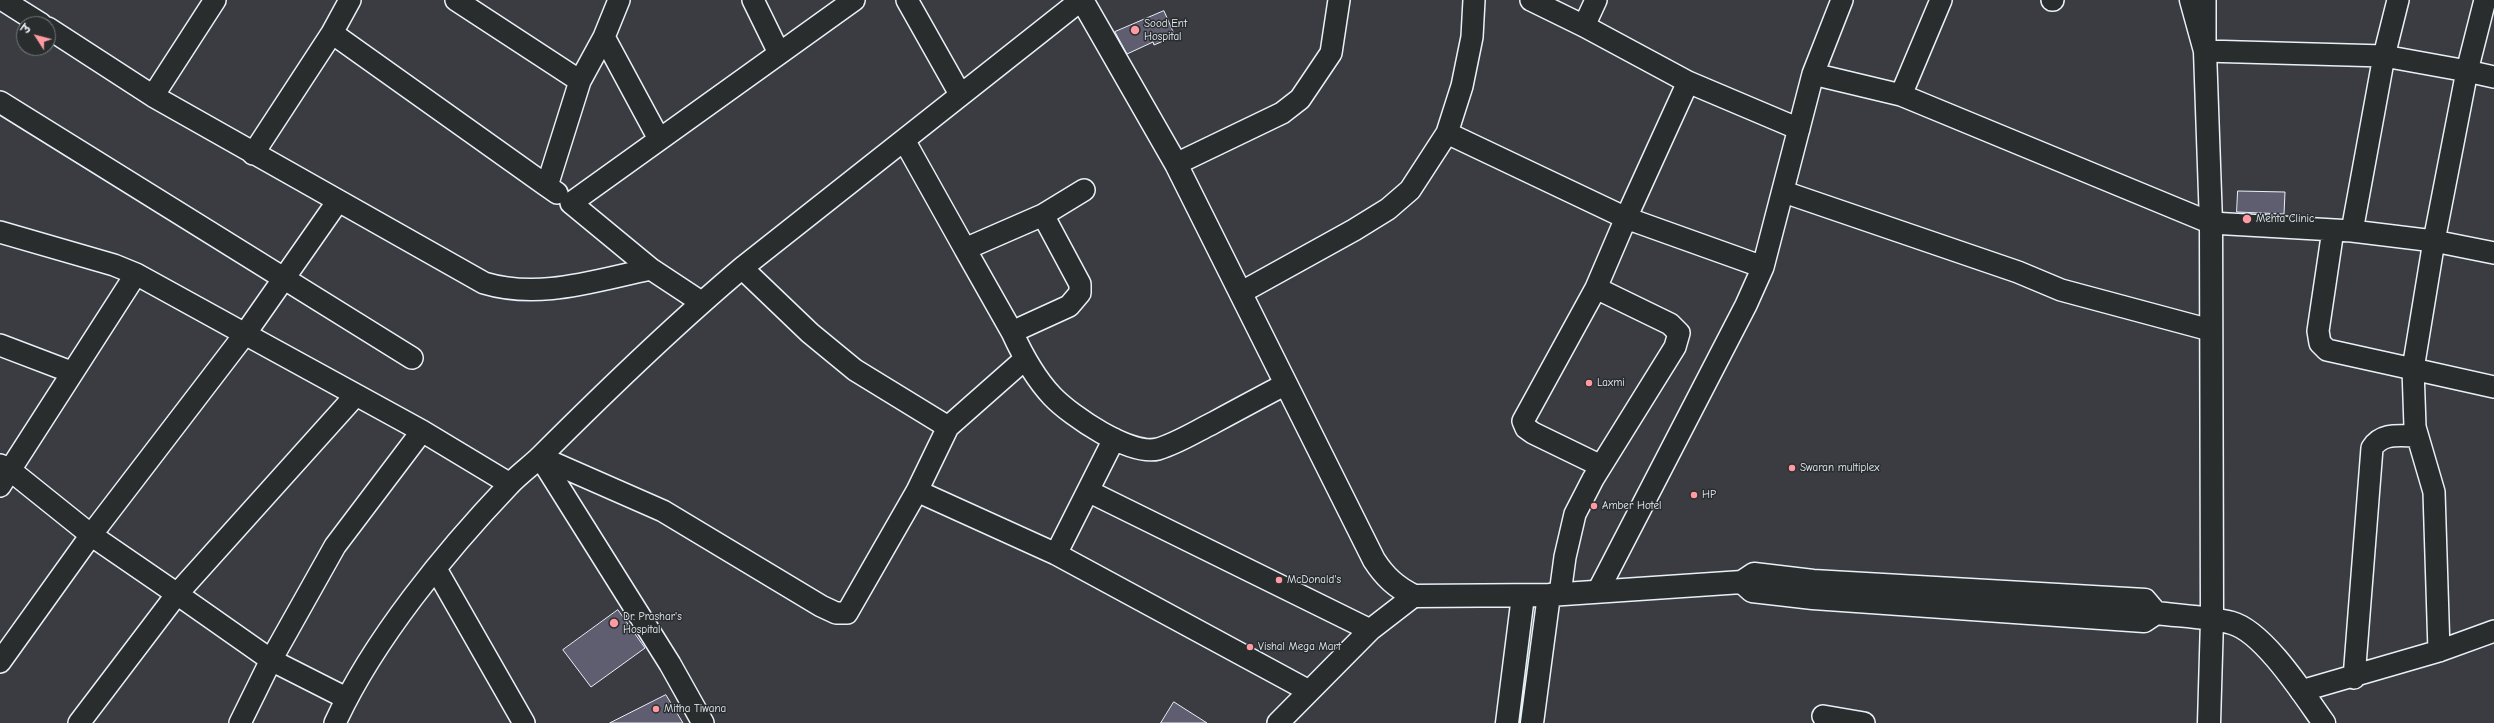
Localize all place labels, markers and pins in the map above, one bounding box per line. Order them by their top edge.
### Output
place label: Sood Ent Hospital [1144,17,1187,43]
marker: Sood Ent Hospital [1129,24,1141,36]
place label: Mehta Clinic [2256,212,2314,226]
marker: Mehta Clinic [2241,213,2253,225]
place label: Laxmi [1597,376,1625,390]
marker: Laxmi [1584,378,1594,388]
place label: Swaran multiplex [1800,461,1879,475]
marker: Swaran multiplex [1787,463,1797,473]
place label: HP [1702,488,1716,502]
marker: HP [1689,490,1699,500]
place label: Amber Hotel [1602,499,1661,513]
marker: Amber Hotel [1589,501,1599,511]
place label: McDonald's [1287,573,1341,587]
marker: McDonald's [1274,575,1284,585]
place label: Dr. Prashar's Hospital [623,610,682,636]
marker: Dr. Prashar's Hospital [608,617,620,629]
place label: Vishal Mega Mart [1258,640,1341,654]
marker: Vishal Mega Mart [1245,642,1255,652]
place label: Mitha Tiwana [664,702,726,716]
marker: Mitha Tiwana [651,704,661,714]

